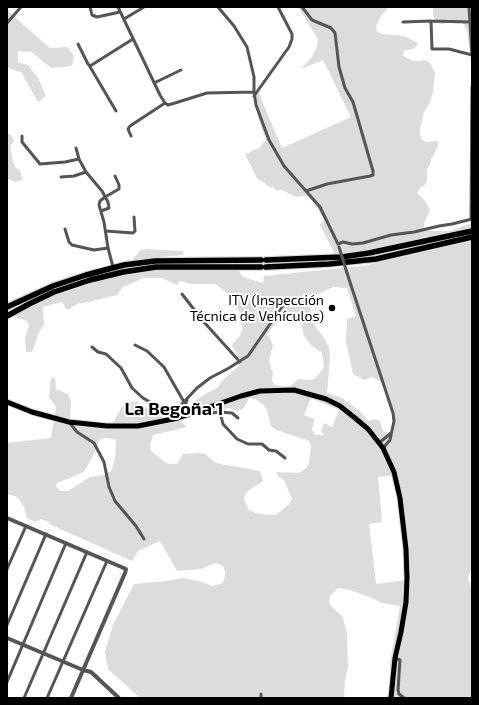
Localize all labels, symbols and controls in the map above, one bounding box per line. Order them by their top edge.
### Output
place label: ITV (Inspección Técnica de Vehículos) [190,292,324,324]
marker: ITV (Inspección Técnica de Vehículos) [327,303,337,313]
district label: La Begoña 1 [124,398,224,420]

